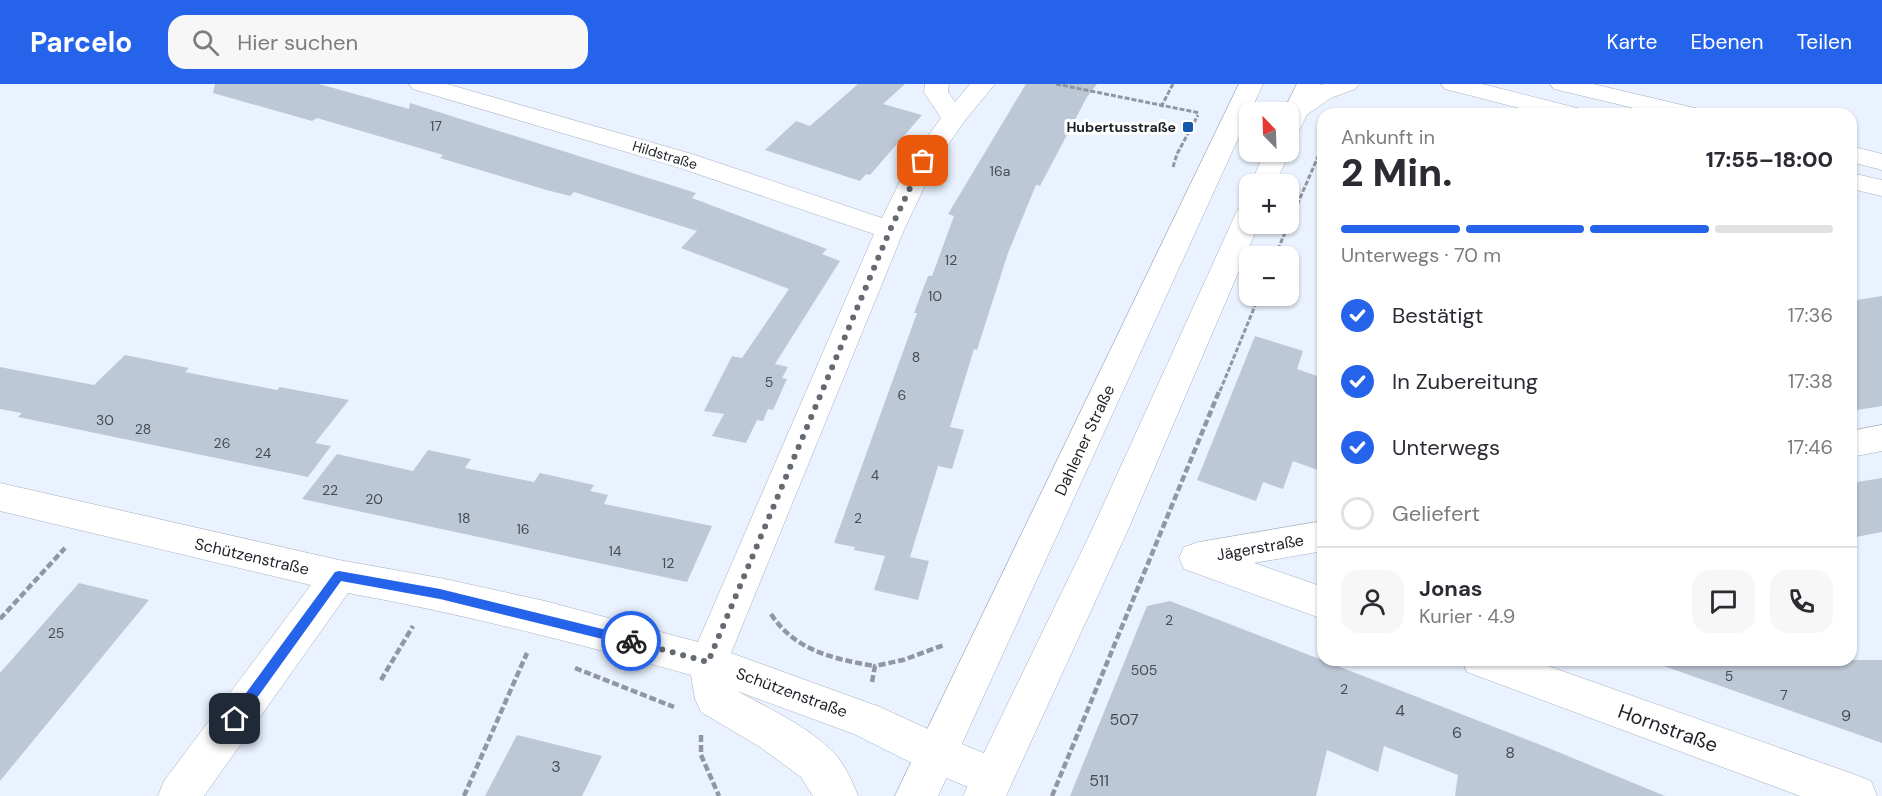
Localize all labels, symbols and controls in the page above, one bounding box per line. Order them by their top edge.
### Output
search box [168,15,588,69]
text: Parcelo [30,24,132,61]
icon: search [189,26,222,59]
text: Hier suchen [237,28,358,57]
text: Karte [1607,28,1657,56]
text: Ebenen [1690,28,1763,56]
text: Teilen [1796,28,1852,56]
north arrow [1239,102,1299,162]
map controls [1239,102,1299,306]
house number: 17 [430,117,442,135]
place label: Hubertusstraße [1066,118,1176,136]
marker: Hubertusstraße [1181,120,1195,134]
text: Ankunft in [1341,124,1435,150]
pin [897,135,948,186]
street label: Hildstraße [630,137,700,173]
icon: bag [906,144,939,177]
text: 17:55–18:00 [1706,145,1833,174]
text: 2 Min. [1341,147,1452,198]
house number: 16a [990,162,1010,180]
button: + [1239,174,1299,234]
text: Unterwegs · 70 m [1341,242,1501,268]
button: − [1239,246,1299,306]
house number: 12 [945,251,957,269]
house number: 10 [928,287,942,305]
icon: check [1341,299,1374,332]
text: Bestätigt [1392,301,1483,330]
text: 17:36 [1788,302,1833,328]
house number: 8 [912,348,920,366]
icon: check [1341,365,1374,398]
text: In Zubereitung [1392,367,1538,396]
text: 17:38 [1788,368,1833,394]
house number: 5 [765,373,773,391]
street label: Dahlener Straße [1050,382,1119,499]
house number: 6 [898,386,906,404]
house number: 30 [96,411,114,429]
house number: 28 [135,420,151,438]
icon: check [1341,431,1374,464]
text: Unterwegs [1392,433,1500,462]
house number: 26 [214,434,230,452]
text: 17:46 [1787,434,1833,460]
house number: 24 [255,444,272,462]
house number: 4 [871,466,880,484]
house number: 22 [322,481,338,499]
house number: 20 [365,490,383,508]
text: Geliefert [1392,499,1480,528]
house number: 18 [458,509,470,527]
house number: 2 [854,509,862,527]
house number: 16 [516,520,530,538]
street label: Jägerstraße [1215,529,1305,566]
street label: Schützenstraße [193,533,311,580]
house number: 14 [609,542,622,560]
house number: 12 [662,554,674,572]
button: person [1341,570,1404,633]
button: chat [1692,570,1755,633]
button: phone [1770,570,1833,633]
text: Jonas [1419,574,1483,603]
text: Kurier · 4.9 [1419,603,1515,629]
courier [601,611,661,671]
house number: 2 [1165,611,1173,629]
house number: 25 [48,624,64,642]
icon: bike [615,625,648,658]
house number: 505 [1131,661,1157,679]
street label: Schützenstraße [733,663,850,722]
house number: 5 [1725,667,1733,685]
house number: 2 [1340,680,1348,698]
house number: 7 [1780,686,1788,704]
pin [209,693,260,744]
street label: Hornstraße [1615,698,1721,758]
house number: 4 [1395,700,1405,721]
icon: home [218,702,251,735]
house number: 9 [1841,705,1851,726]
house number: 507 [1109,709,1139,730]
house number: 6 [1452,722,1462,743]
house number: 8 [1505,742,1515,763]
house number: 3 [551,756,561,777]
house number: 511 [1089,770,1109,791]

